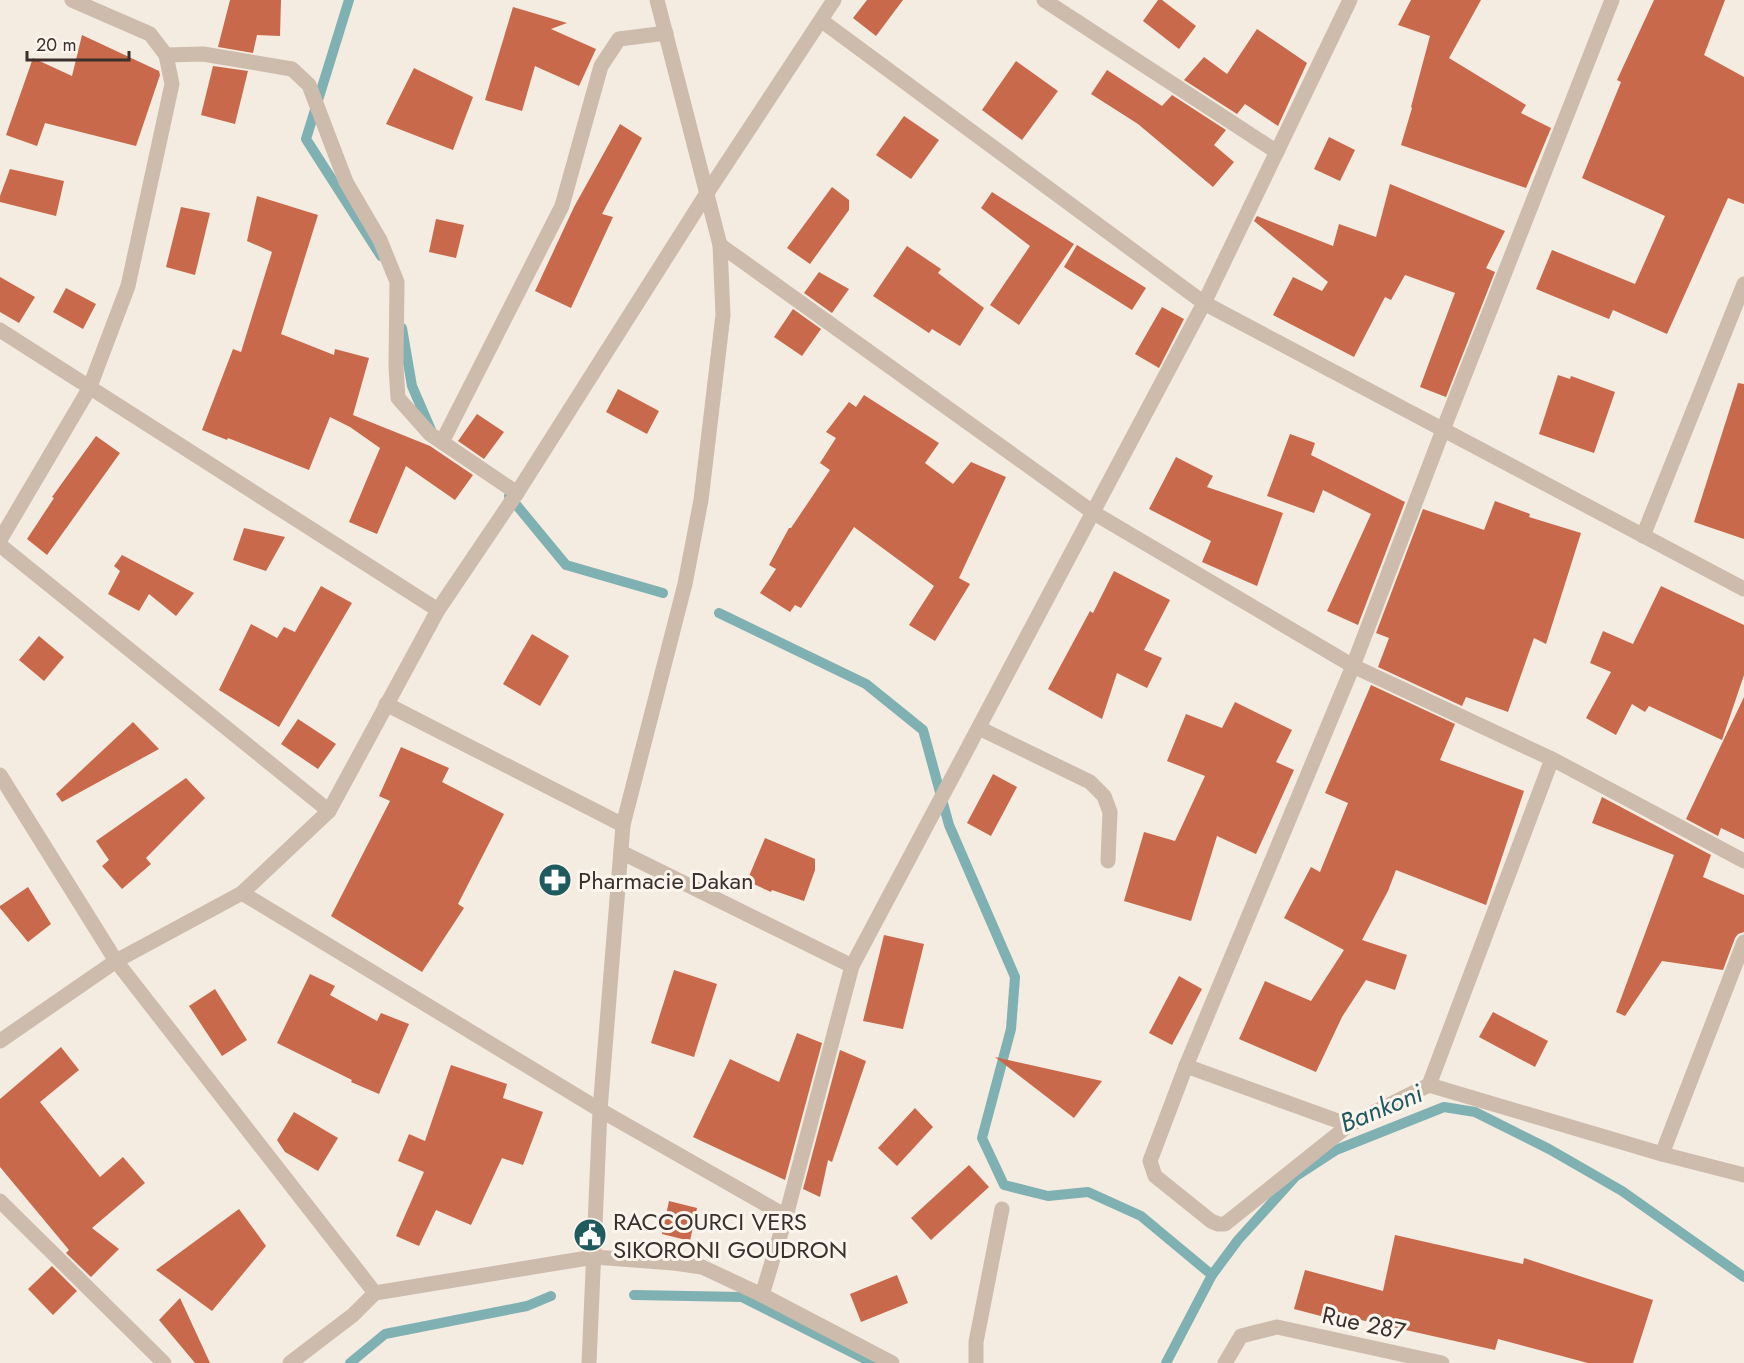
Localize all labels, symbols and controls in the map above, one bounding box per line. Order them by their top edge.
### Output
scale bar [27,24,129,62]
text: 20 m [36,32,76,58]
pharmacy icon: Pharmacie Dakan [537,862,573,898]
place label: Pharmacie Dakan [578,863,754,898]
water label: Bankoni [1334,1074,1428,1142]
place label: RACCOURCI VERS SIKORONI GOUDRON [613,1204,847,1267]
public building icon: RACCOURCI VERS SIKORONI GOUDRON [572,1217,608,1253]
street label: Rue 287 [1319,1297,1409,1349]

